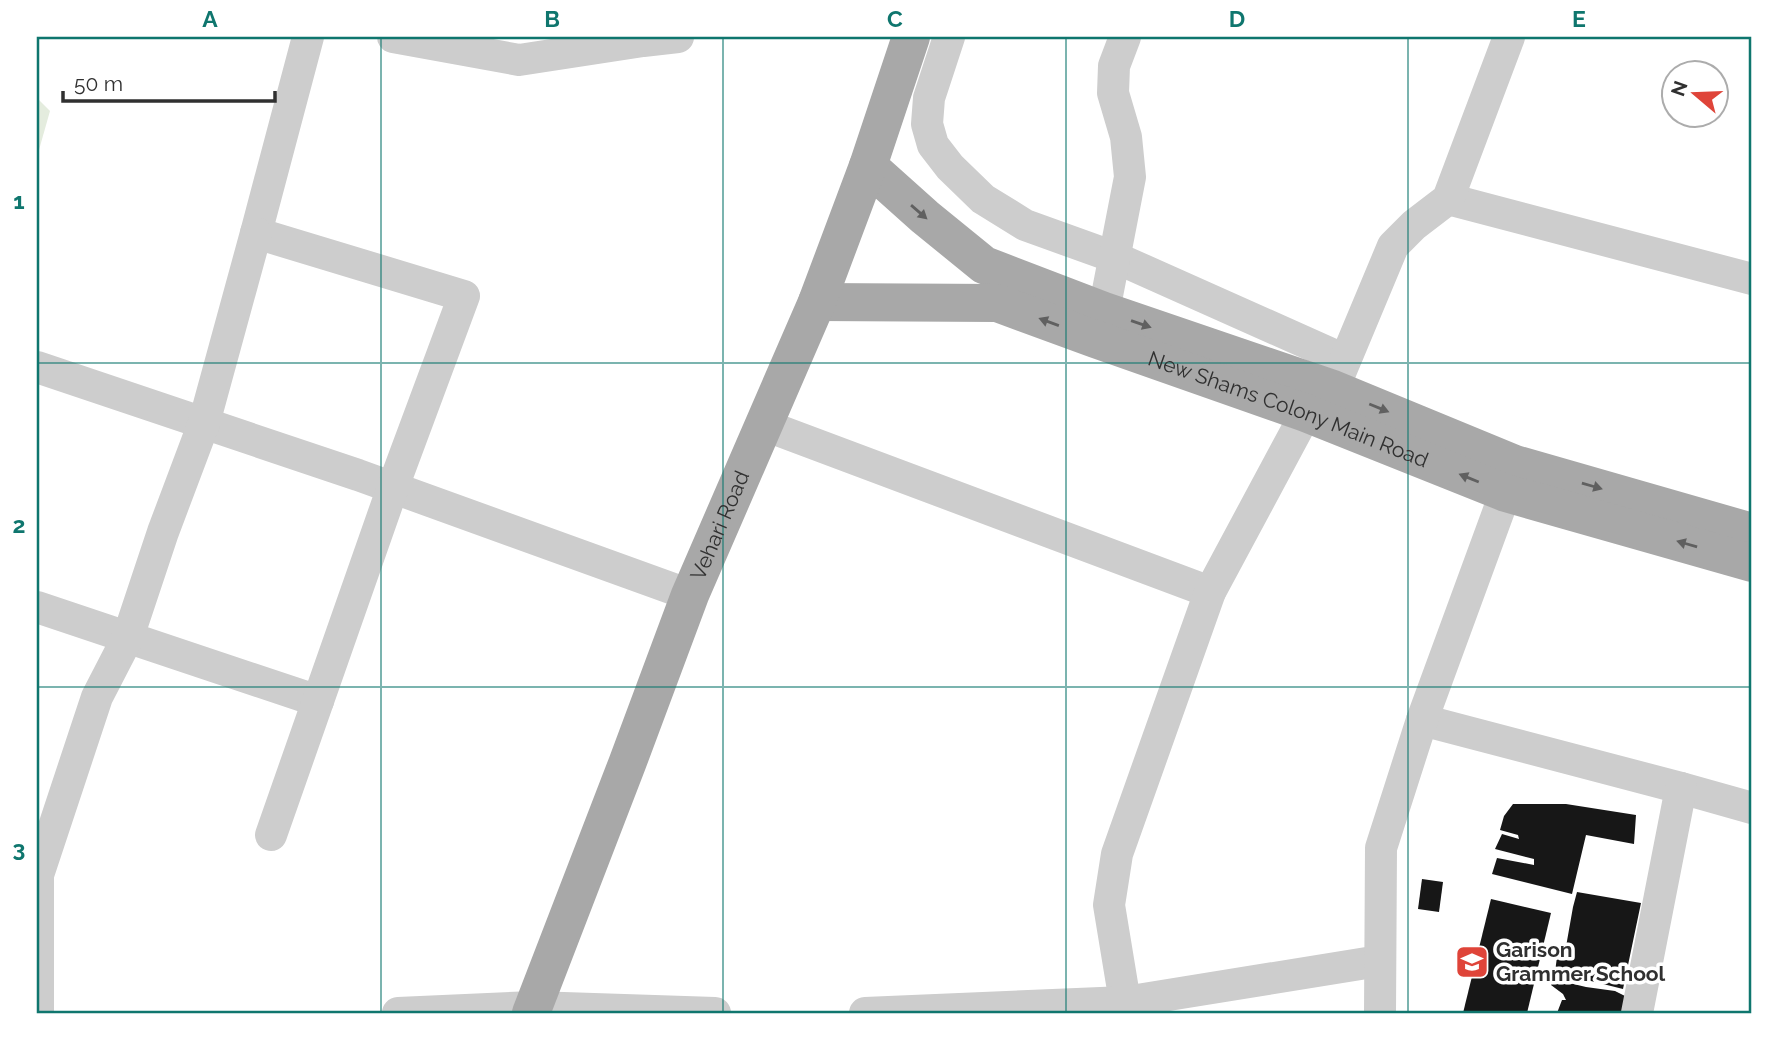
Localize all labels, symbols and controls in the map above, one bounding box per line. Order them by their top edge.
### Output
text: A [202,5,218,32]
text: B [544,5,560,32]
text: C [887,5,903,32]
text: D [1229,5,1245,32]
text: E [1572,5,1586,32]
scale bar [63,60,275,104]
north arrow [1660,60,1730,130]
text: 50 m [74,71,123,96]
text: N [1666,78,1692,99]
text: 1 [13,187,25,214]
one-way arrow [910,204,928,220]
one-way arrow [1039,316,1060,327]
one-way arrow [1131,319,1152,330]
street label: New Shams Colony Main Road [1145,346,1432,473]
one-way arrow [1368,403,1389,414]
street label: Vehari Road [685,467,754,584]
one-way arrow [1458,473,1479,484]
one-way arrow [1582,482,1603,492]
text: 2 [13,511,25,538]
one-way arrow [1676,539,1697,549]
text: 3 [13,835,25,862]
place label: Garison Grammer School [1496,937,1666,986]
school or university icon: Garison Grammer School [1453,943,1491,981]

